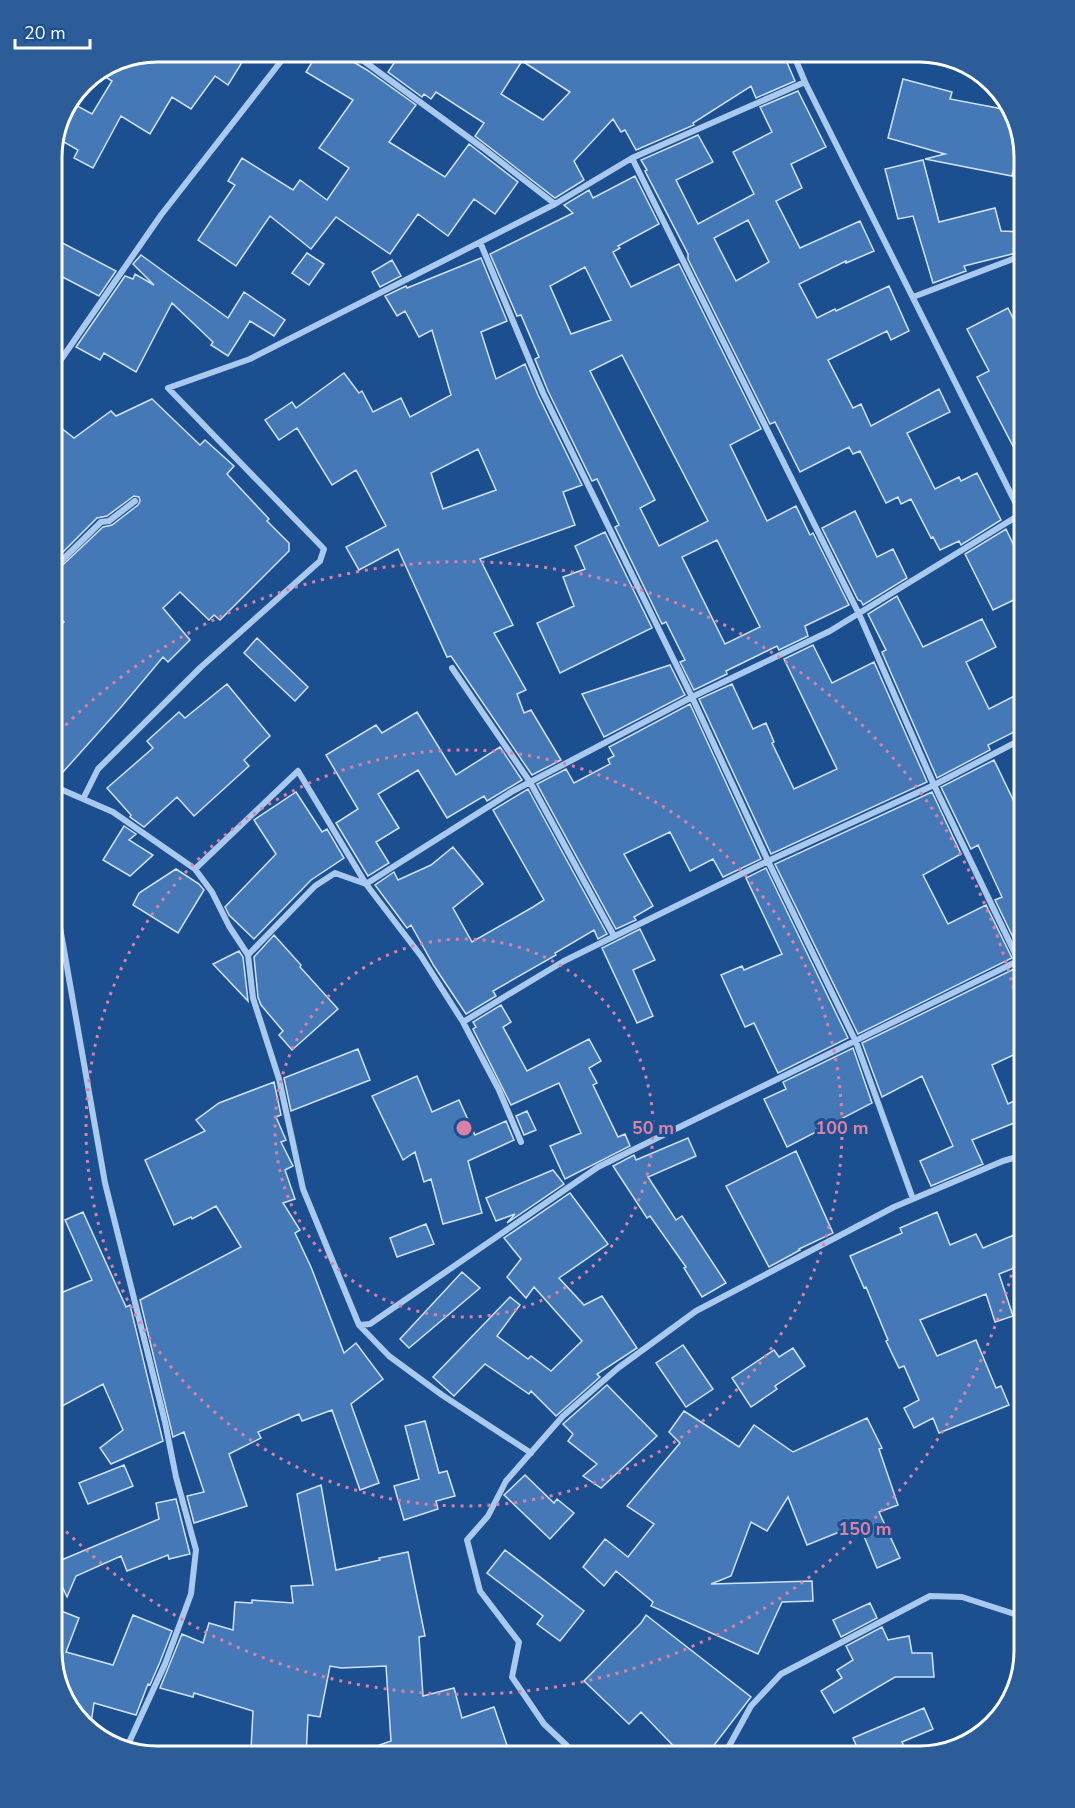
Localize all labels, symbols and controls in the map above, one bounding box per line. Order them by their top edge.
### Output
scale bar [15,12,90,50]
text: 20 m [24,21,66,45]
text: 50 m [632,1116,674,1140]
text: 100 m [815,1116,869,1140]
centre of rings [454,1118,474,1138]
text: 150 m [838,1517,892,1541]

